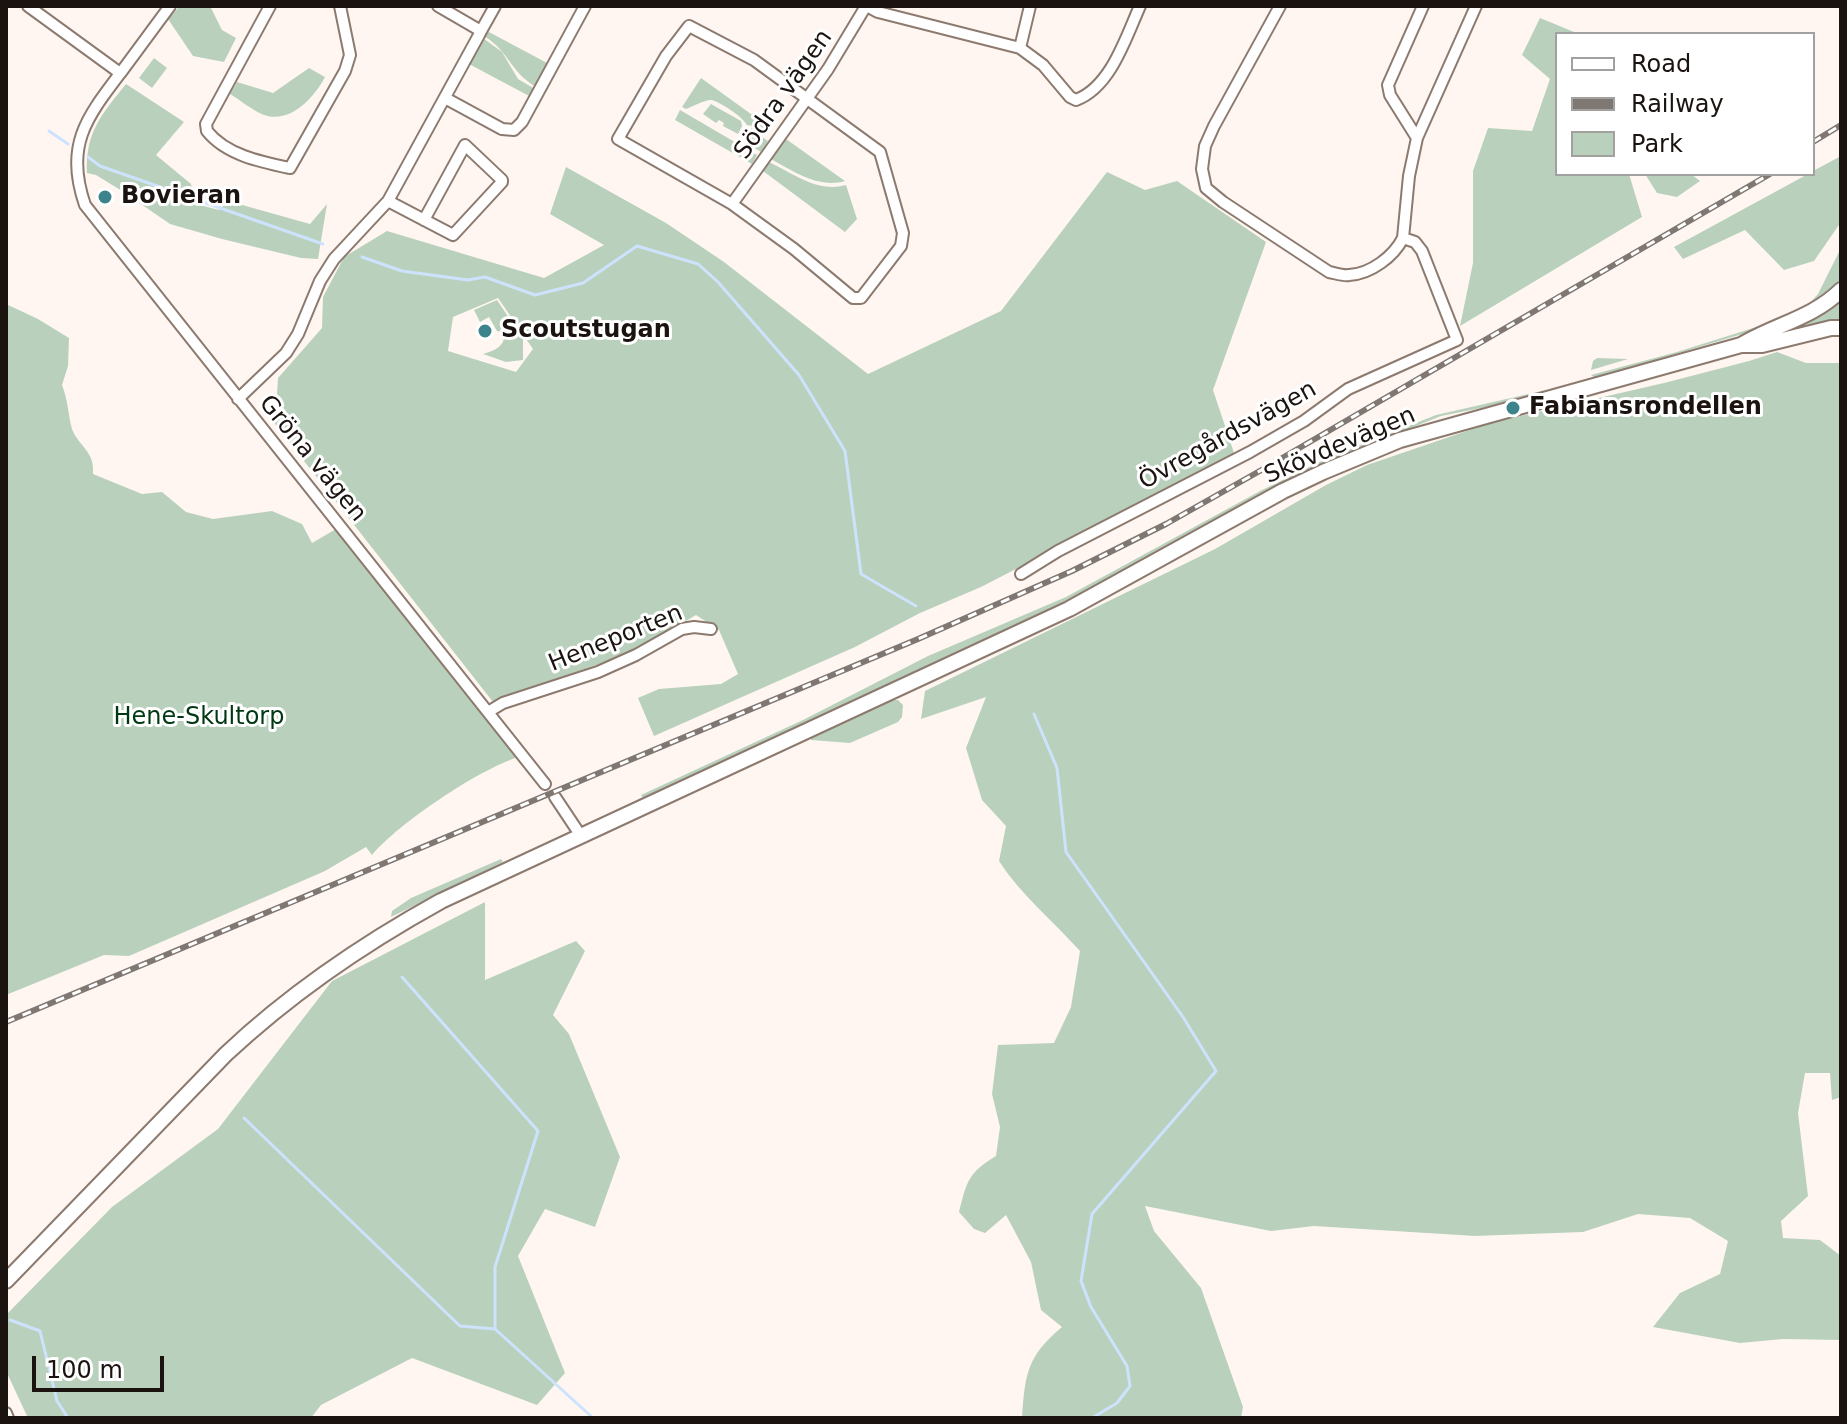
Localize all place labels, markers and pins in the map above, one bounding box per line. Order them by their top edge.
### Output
place label: Bovieran [121,183,241,211]
marker: Bovieran [96,188,114,206]
place label: Scoutstugan [501,317,671,345]
marker: Scoutstugan [476,322,494,340]
place label: Fabiansrondellen [1529,394,1762,422]
marker: Fabiansrondellen [1504,399,1522,417]

